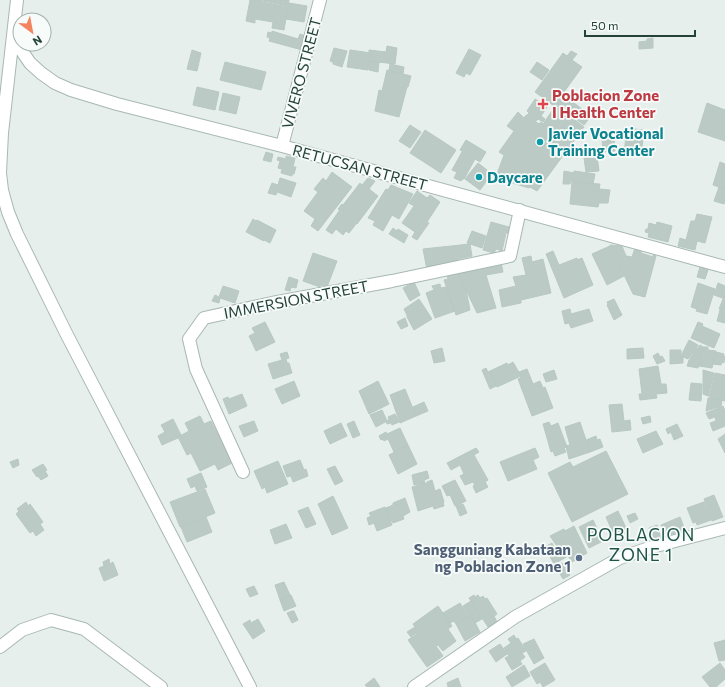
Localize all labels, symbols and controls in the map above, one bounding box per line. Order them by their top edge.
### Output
north arrow [12,12,52,52]
scale bar [585,12,695,38]
street label: VIVERO STREET [278,15,325,131]
text: 50 m [591,18,619,32]
text: N [31,33,45,49]
place label: Poblacion Zone I Health Center [552,86,659,121]
marker: Poblacion Zone I Health Center [537,98,549,110]
place label: Javier Vocational Training Center [548,124,664,159]
marker: Javier Vocational Training Center [535,137,545,147]
street label: RETUCSAN STREET [291,140,430,194]
place label: Daycare [487,168,543,186]
marker: Daycare [474,172,484,182]
street label: IMMERSION STREET [222,276,370,322]
district label: POBLACION ZONE 1 [587,524,695,565]
place label: Sangguniang Kabataan ng Poblacion Zone 1 [414,540,571,575]
marker: Sangguniang Kabataan ng Poblacion Zone 1 [574,553,584,563]

